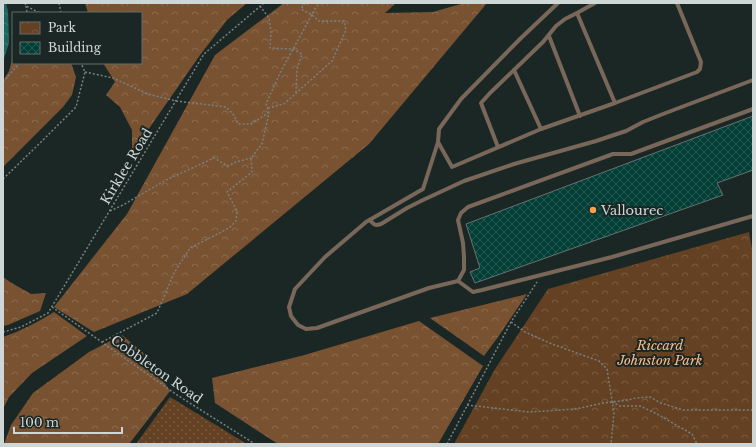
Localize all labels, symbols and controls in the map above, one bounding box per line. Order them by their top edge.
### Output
legend [12,12,142,64]
text: Park [48,20,76,35]
text: Building [48,40,102,55]
street label: Kirklee Road [97,125,156,208]
place label: Vallourec [600,202,663,219]
marker: Vallourec [588,205,598,215]
street label: Cobbleton Road [107,331,206,408]
park label: Riccard Johnston Park [616,337,703,369]
scale bar [14,409,122,435]
text: 100 m [20,415,59,430]

